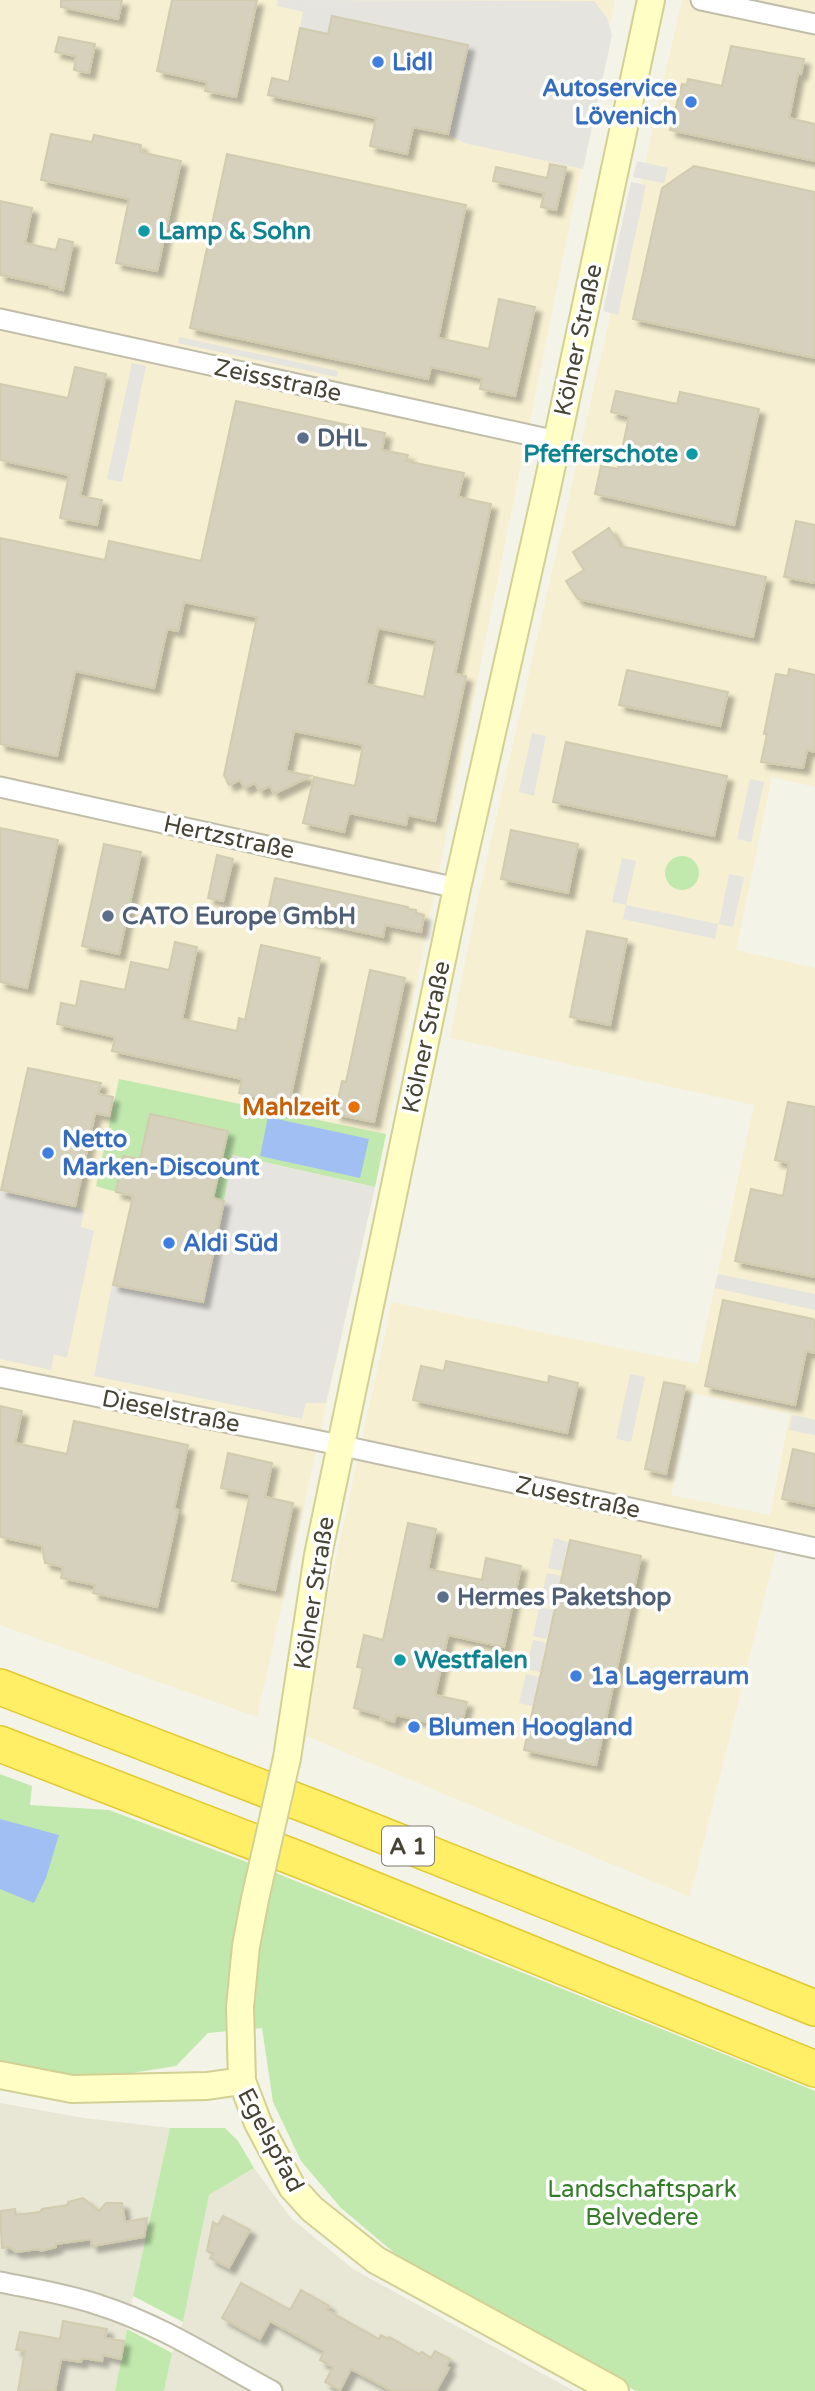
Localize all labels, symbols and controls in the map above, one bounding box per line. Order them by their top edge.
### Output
place label: Lidl [392,48,433,77]
marker: Lidl [370,54,386,70]
place label: Autoservice Lövenich [542,74,677,131]
marker: Autoservice Lövenich [683,94,699,110]
place label: Lamp & Sohn [158,217,311,246]
marker: Lamp & Sohn [136,223,152,239]
street label: Kölner Straße [548,261,609,419]
street label: Zeissstraße [212,353,344,408]
place label: DHL [317,424,367,453]
marker: DHL [295,430,311,446]
place label: Pfefferschote [523,440,678,469]
marker: Pfefferschote [684,446,700,462]
street label: Hertzstraße [161,809,297,866]
place label: CATO Europe GmbH [122,902,356,931]
marker: CATO Europe GmbH [100,908,116,924]
street label: Kölner Straße [396,958,457,1116]
place label: Mahlzeit [242,1093,341,1122]
marker: Mahlzeit [346,1099,362,1115]
place label: Netto Marken-Discount [62,1125,260,1182]
marker: Netto Marken-Discount [40,1145,56,1161]
place label: Aldi Süd [183,1229,278,1258]
marker: Aldi Süd [161,1235,177,1251]
street label: Dieselstraße [99,1384,242,1439]
street label: Zusestraße [513,1470,643,1525]
street label: Kölner Straße [288,1514,341,1672]
place label: Hermes Paketshop [457,1583,671,1612]
marker: Hermes Paketshop [435,1589,451,1605]
place label: Westfalen [414,1646,528,1675]
marker: Westfalen [392,1652,408,1668]
place label: 1a Lagerraum [590,1662,749,1691]
marker: 1a Lagerraum [568,1668,584,1684]
place label: Blumen Hoogland [428,1713,633,1742]
marker: Blumen Hoogland [406,1719,422,1735]
road number: A 1 [382,1826,434,1866]
street label: Egelspfad [231,2083,310,2197]
park label: Landschaftspark Belvedere [547,2175,737,2232]

